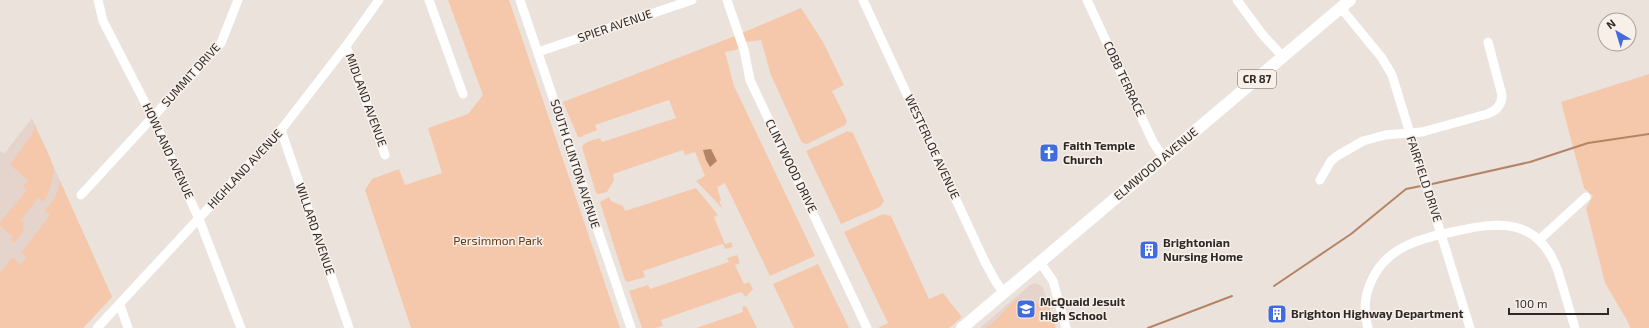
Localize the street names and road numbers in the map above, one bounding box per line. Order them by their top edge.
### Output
street label: SPIER AVENUE [576,6,654,44]
street label: SUMMIT DRIVE [158,39,223,109]
street label: COBB TERRACE [1101,39,1149,119]
street label: MIDLAND AVENUE [344,51,390,149]
road number: CR 87 [1238,70,1276,88]
street label: WESTERLOE AVENUE [903,92,963,201]
street label: SOUTH CLINTON AVENUE [548,97,604,230]
street label: HOWLAND AVENUE [141,100,197,201]
street label: CLINTWOOD DRIVE [763,117,821,215]
street label: ELMWOOD AVENUE [1110,124,1200,202]
street label: HIGHLAND AVENUE [204,126,285,211]
street label: FAIRFIELD DRIVE [1404,134,1446,224]
street label: WILLARD AVENUE [294,181,338,277]

